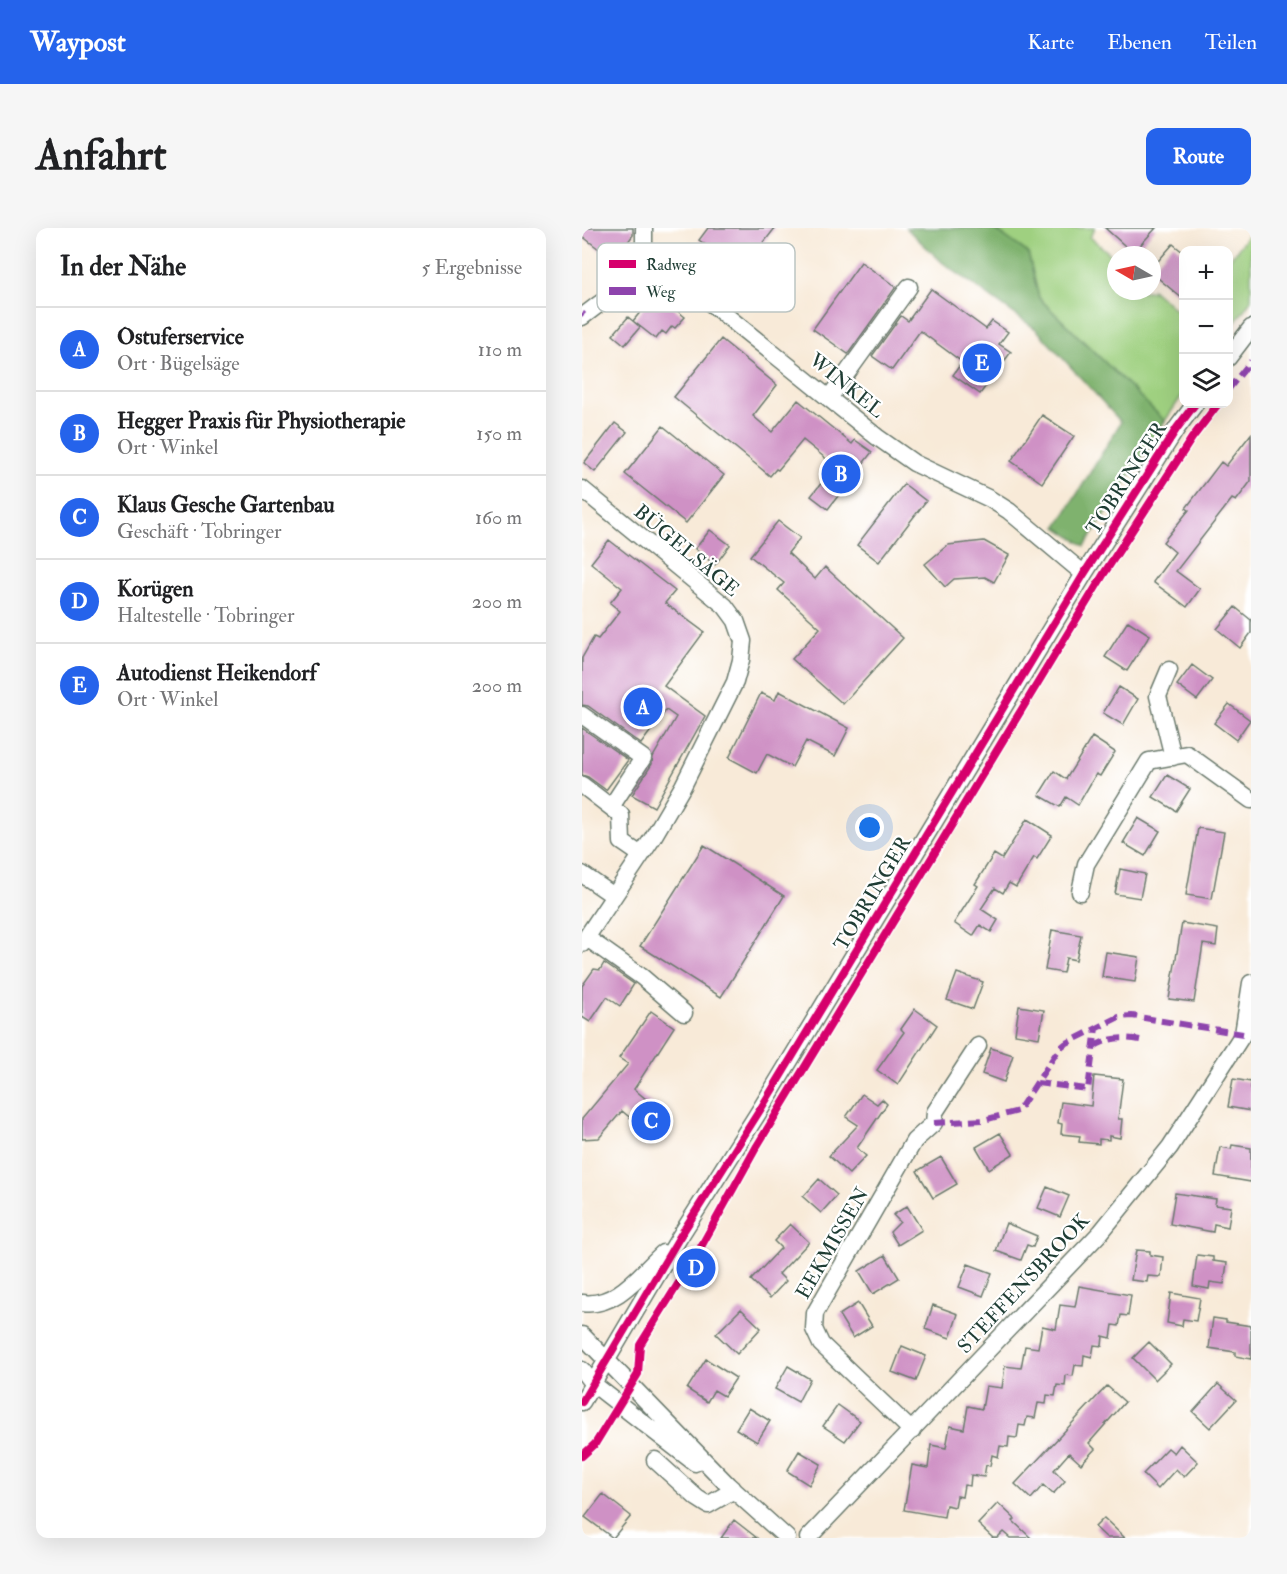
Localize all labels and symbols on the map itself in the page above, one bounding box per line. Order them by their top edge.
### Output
legend [597,243,795,312]
north arrow [1107,246,1161,300]
text: Radweg [646,255,697,275]
text: Weg [645,282,677,302]
pin: E [962,340,1002,386]
street label: WINKEL [803,347,890,423]
street label: TOBRINGER [1081,417,1173,539]
pin: B [822,452,860,496]
street label: BÜGELSÄGE [629,499,745,602]
pin: A [624,684,662,730]
your location [855,813,884,842]
street label: TOBRINGER [828,831,917,955]
pin: C [632,1098,670,1144]
street label: EEKMISSEN [790,1183,874,1304]
street label: STEFFENSBROOK [952,1207,1095,1358]
pin: D [676,1246,716,1290]

